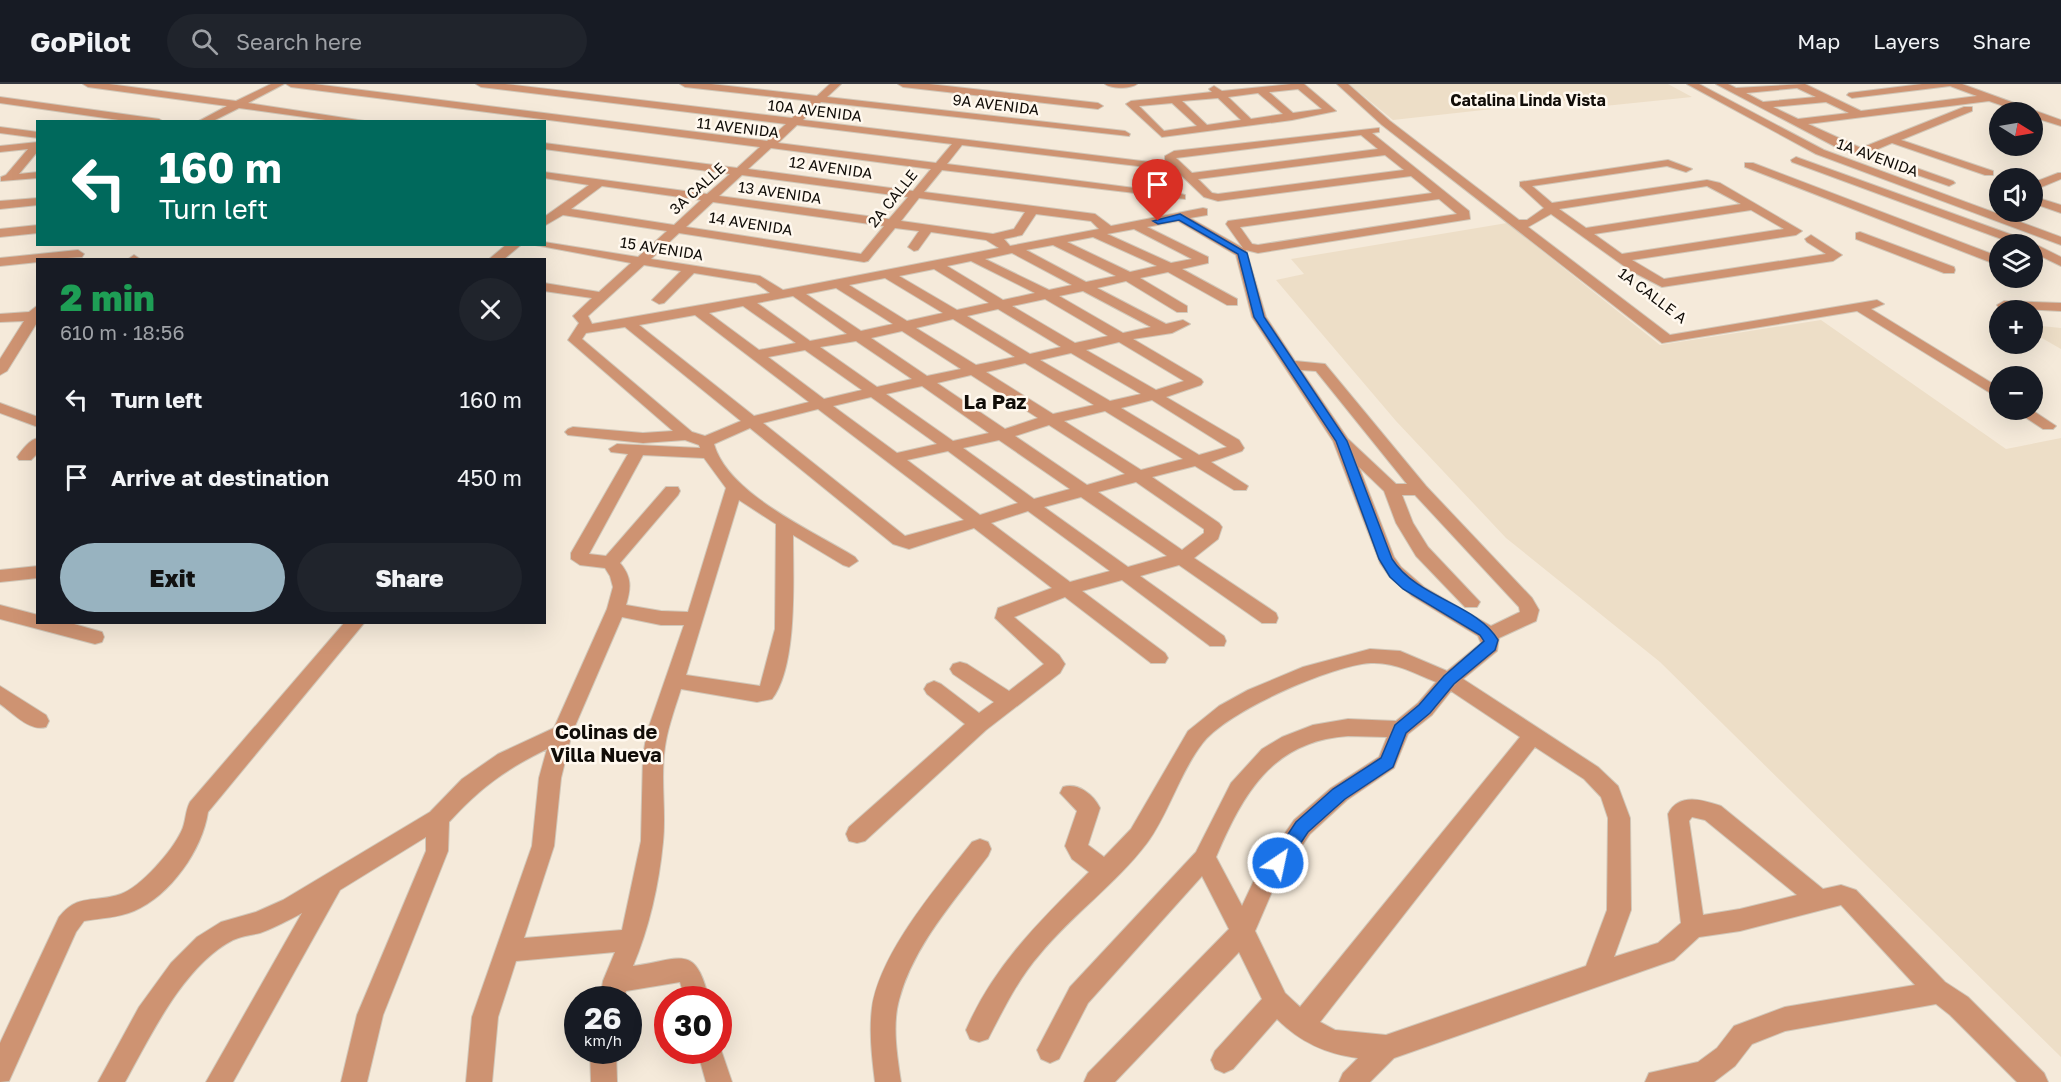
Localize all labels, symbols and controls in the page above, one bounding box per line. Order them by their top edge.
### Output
search box [167,14,587,68]
text: GoPilot [30,25,131,58]
icon: search [188,25,221,58]
text: Search here [236,28,362,55]
text: Map [1797,28,1840,54]
text: Layers [1873,28,1940,54]
text: Share [1973,28,2031,54]
street label: 9A AVENIDA [952,90,1040,118]
district label: Catalina Linda Vista [1450,90,1606,110]
street label: 10A AVENIDA [767,95,863,125]
north arrow [1989,102,2043,156]
map controls [1989,102,2043,420]
street label: 11 AVENIDA [696,113,780,141]
street label: 1A AVENIDA [1835,134,1921,180]
text: 160 m [159,142,282,192]
icon: left [60,144,138,222]
street label: 12 AVENIDA [788,152,874,182]
street label: 3A CALLE [665,158,729,218]
pin [1132,159,1183,221]
street label: 2A CALLE [863,166,921,230]
icon: arrive [1141,168,1174,201]
button: sound [1989,168,2043,222]
street label: 13 AVENIDA [737,177,823,207]
text: Turn left [159,193,268,225]
street label: 14 AVENIDA [708,208,794,238]
street label: 15 AVENIDA [619,233,705,263]
button: layers [1989,234,2043,288]
street label: 1A CALLE A [1615,263,1691,327]
text: 2 min [60,276,155,319]
button: close [459,278,522,341]
button: + [1989,300,2043,354]
text: 610 m · 18:56 [60,320,185,344]
button: − [1989,366,2043,420]
icon: left [60,383,93,416]
text: Turn left [111,386,202,413]
text: 160 m [459,386,522,413]
district label: La Paz [963,389,1027,413]
icon: arrive [60,461,93,494]
text: Arrive at destination [111,464,329,491]
text: 450 m [457,464,522,491]
button: Exit [60,543,285,612]
button: Share [297,543,522,612]
district label: Colinas de Villa Nueva [550,719,662,766]
position arrow [1246,831,1310,895]
speed limit sign: 30 [654,986,732,1064]
text: 26 [584,1000,622,1036]
text: km/h [584,1031,622,1049]

